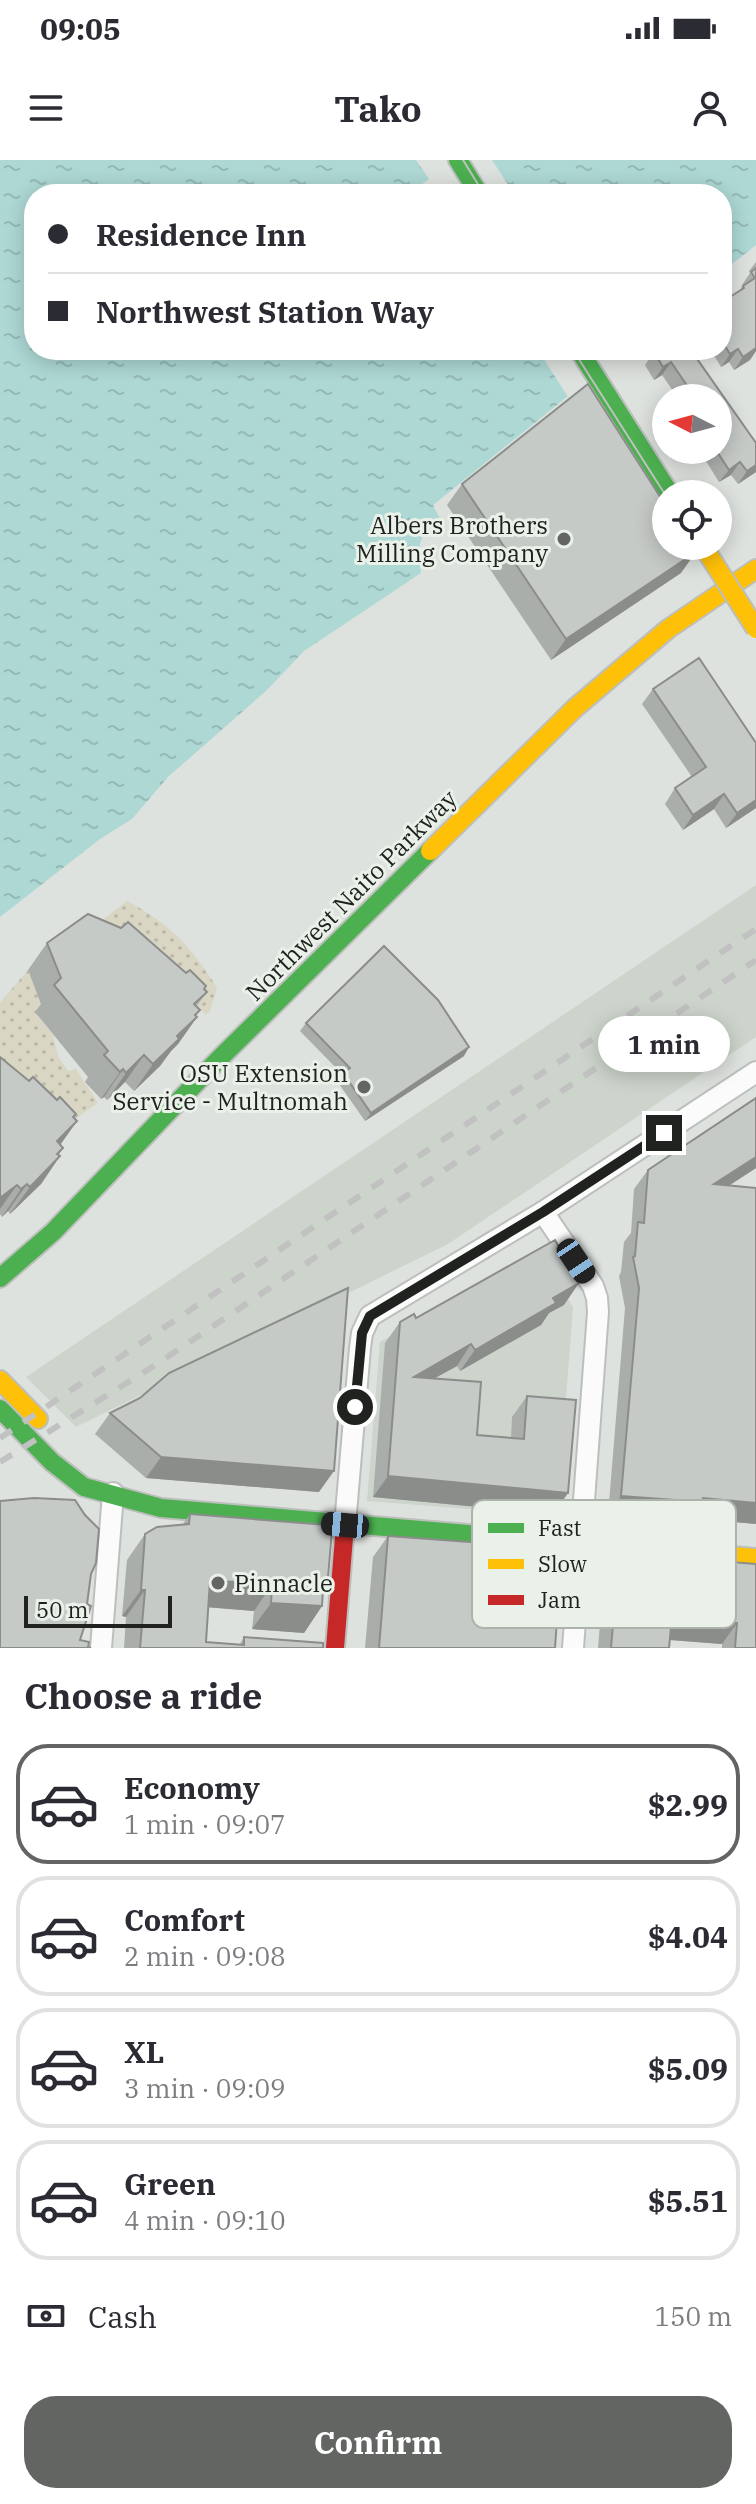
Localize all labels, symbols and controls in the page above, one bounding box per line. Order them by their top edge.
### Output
text: 09:05 [40,9,121,48]
text: Tako [334,85,422,132]
icon: menu [24,86,68,130]
icon: person [688,86,732,130]
text: Residence Inn [96,215,306,254]
text: Northwest Station Way [96,292,434,331]
north arrow [652,384,732,464]
map controls [652,384,732,560]
button: locate [652,480,732,560]
place label: Albers Brothers Milling Company [356,509,548,569]
marker: Albers Brothers Milling Company [555,530,573,548]
street label: Northwest Naito Parkway [238,782,464,1008]
callout: 1 min [598,1017,730,1073]
text: 1 min [628,1027,700,1061]
place label: OSU Extension Service - Multnomah [112,1057,348,1117]
marker: OSU Extension Service - Multnomah [355,1078,373,1096]
route end [646,1115,682,1151]
car [553,1234,599,1288]
route start [337,1389,373,1425]
legend [472,1500,736,1628]
car [320,1511,370,1539]
text: Fast [538,1513,581,1542]
text: Slow [538,1549,587,1578]
place label: Pinnacle [234,1567,333,1599]
marker: Pinnacle [209,1574,227,1592]
text: Jam [538,1585,581,1614]
scale bar [24,1592,172,1628]
text: 50 m [36,1595,88,1624]
text: Choose a ride [24,1672,263,1719]
icon: car [28,1768,100,1840]
text: Economy [124,1768,260,1807]
text: $2.99 [648,1785,728,1824]
text: 1 min · 09:07 [124,1807,286,1841]
icon: car [28,1900,100,1972]
text: Comfort [124,1900,245,1939]
text: $4.04 [648,1917,728,1956]
text: 2 min · 09:08 [124,1939,286,1973]
icon: car [28,2032,100,2104]
text: XL [124,2032,164,2071]
text: $5.09 [648,2049,728,2088]
text: 3 min · 09:09 [124,2071,286,2105]
icon: car [28,2164,100,2236]
text: Green [124,2164,216,2203]
text: $5.51 [648,2181,728,2220]
text: 4 min · 09:10 [124,2203,286,2237]
icon: cash [24,2294,68,2338]
text: Cash [88,2297,157,2336]
text: 150 m [654,2299,732,2333]
button: Confirm [24,2396,732,2488]

